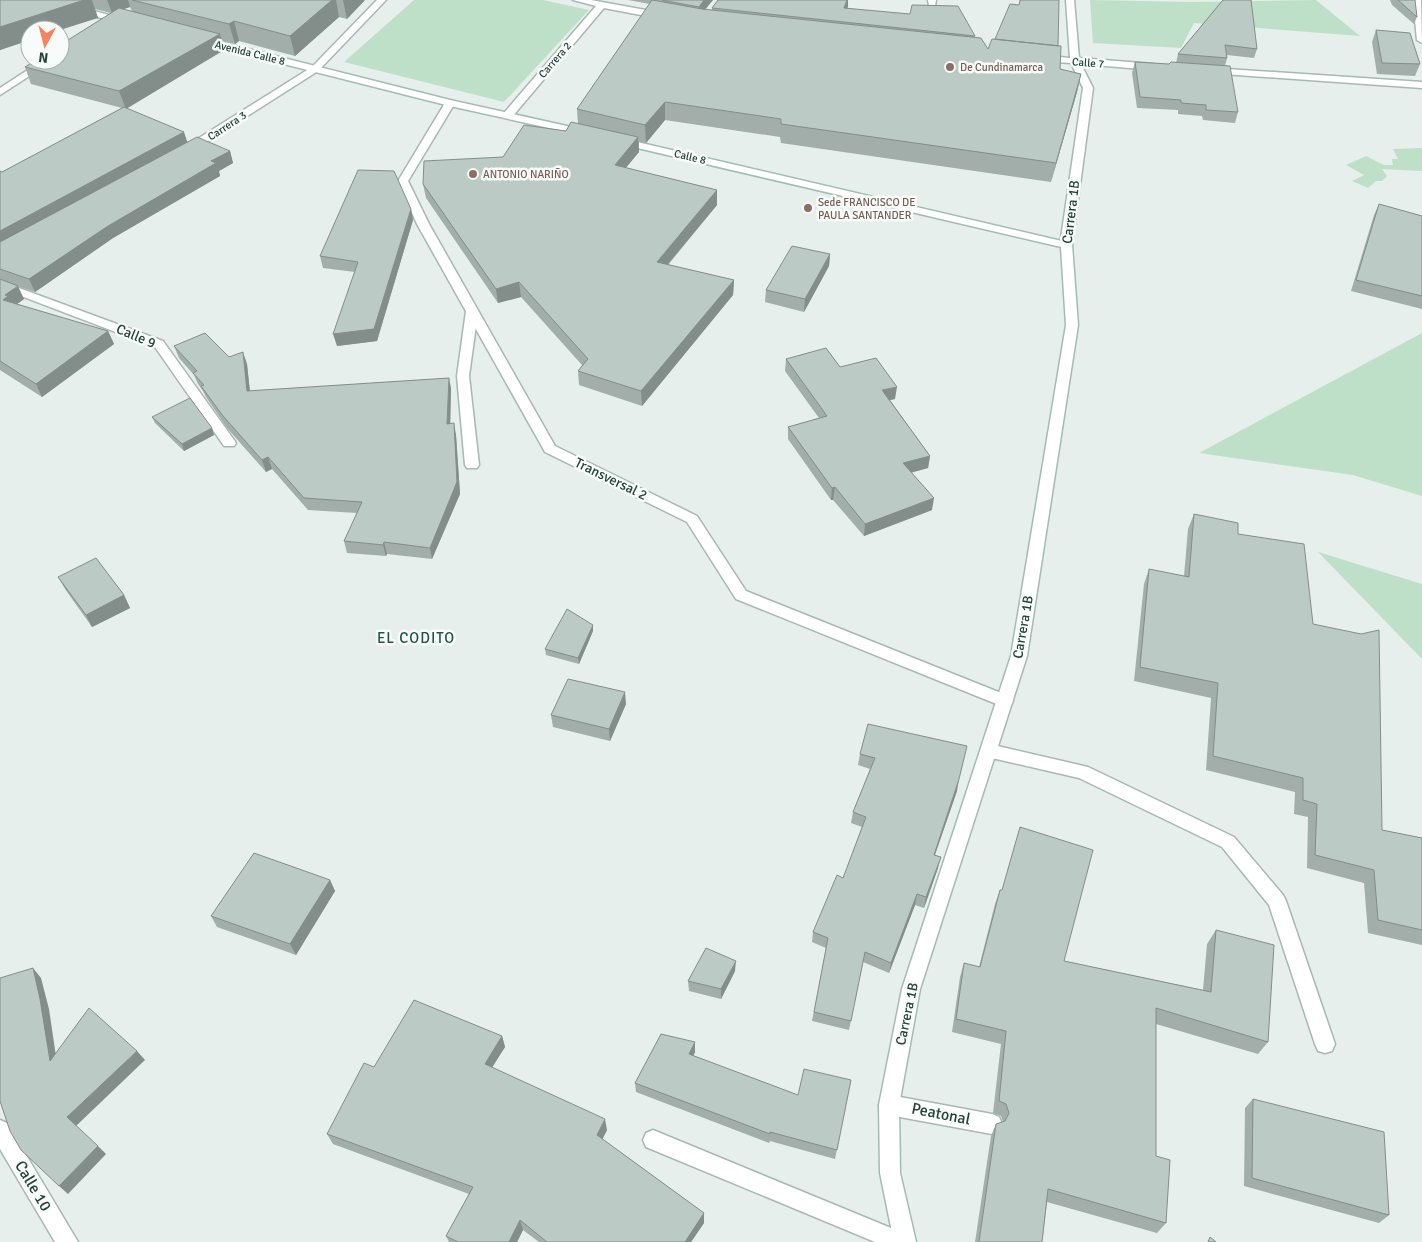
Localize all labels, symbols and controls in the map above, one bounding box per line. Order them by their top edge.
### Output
north arrow [20,20,70,70]
street label: Avenida Calle 8 [214,38,287,68]
street label: Carrera 2 [536,39,574,81]
text: N [38,48,49,66]
street label: Calle 7 [1071,55,1105,71]
marker: De Cundinamarca [944,61,956,73]
place label: De Cundinamarca [960,61,1043,74]
street label: Carrera 3 [205,109,249,143]
street label: Calle 8 [673,147,707,167]
marker: ANTONIO NARIÑO [467,168,479,180]
place label: ANTONIO NARIÑO [483,168,569,181]
street label: Carrera 1B [1059,179,1083,245]
place label: Sede FRANCISCO DE PAULA SANTANDER [818,196,915,222]
marker: Sede FRANCISCO DE PAULA SANTANDER [802,202,814,214]
street label: Calle 9 [114,320,158,352]
street label: Transversal 2 [572,454,650,504]
street label: Carrera 1B [1009,594,1037,660]
district label: EL CODITO [377,629,455,647]
street label: Carrera 1B [892,981,922,1047]
street label: Peatonal [910,1098,973,1130]
street label: Calle 10 [10,1157,56,1215]

